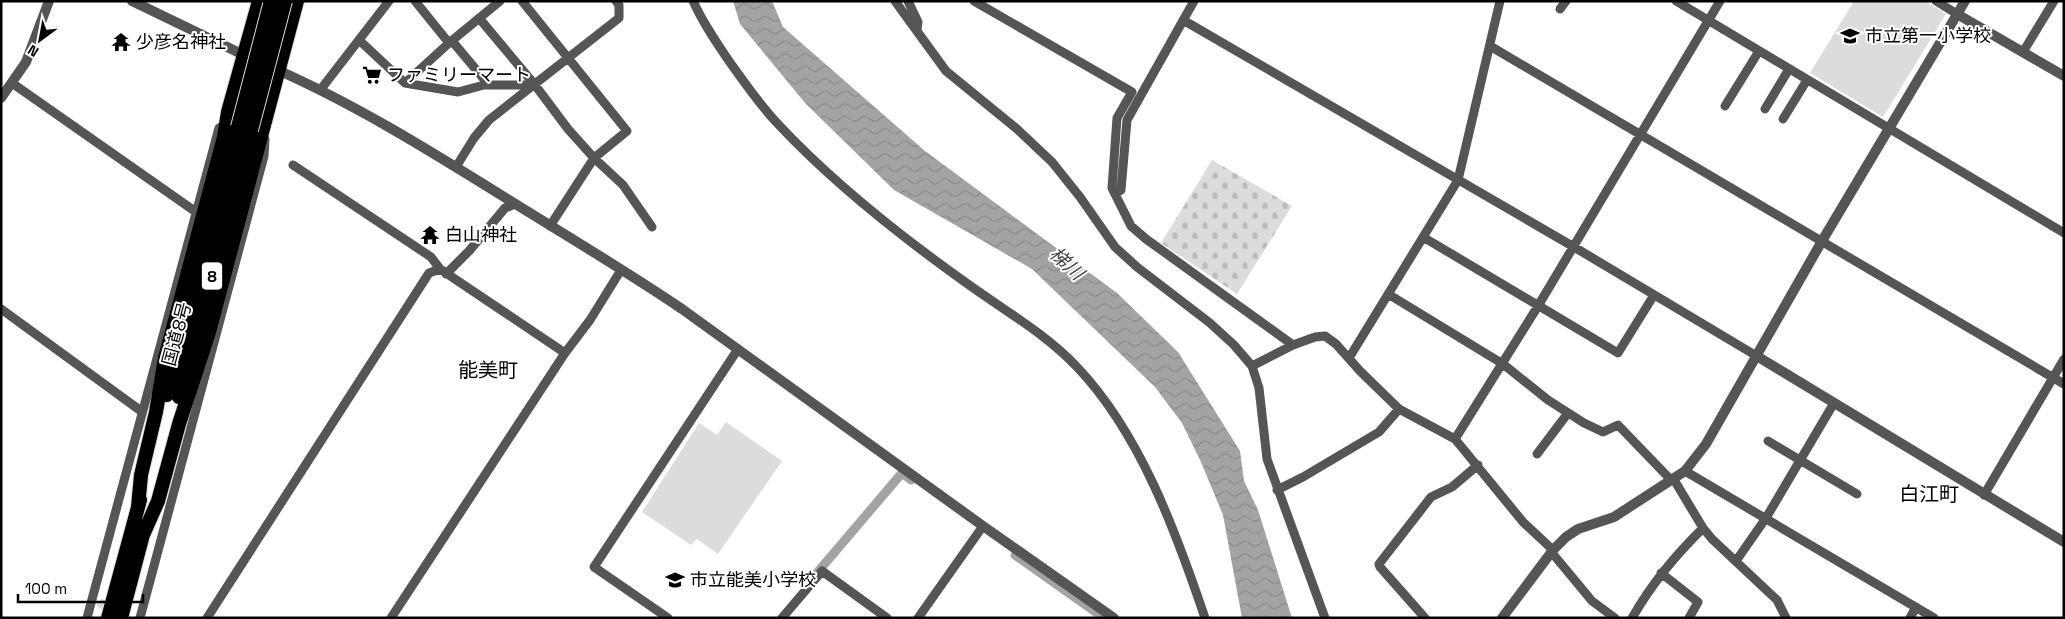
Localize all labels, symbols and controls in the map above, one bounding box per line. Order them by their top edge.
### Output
north arrow [15,15,65,65]
place label: 市立第一小学校 [1865,24,1991,47]
school or university icon: 市立第一小学校 [1839,25,1861,47]
place label: 少彦名神社 [136,30,226,53]
temple icon: 少彦名神社 [110,31,132,53]
text: N [24,41,42,61]
place label: ファミリーマート [387,63,531,86]
supermarket icon: ファミリーマート [361,64,383,86]
place label: 白山神社 [445,223,517,246]
temple icon: 白山神社 [419,224,441,246]
water label: 梯川 [1044,241,1091,287]
road number: 8 [202,262,222,290]
street label: 国道8号 [157,299,196,368]
district label: 能美町 [458,357,518,383]
district label: 白江町 [1899,481,1959,507]
place label: 市立能美小学校 [690,568,816,591]
school or university icon: 市立能美小学校 [664,569,686,591]
scale bar [18,572,142,604]
text: 100 m [25,579,67,598]

